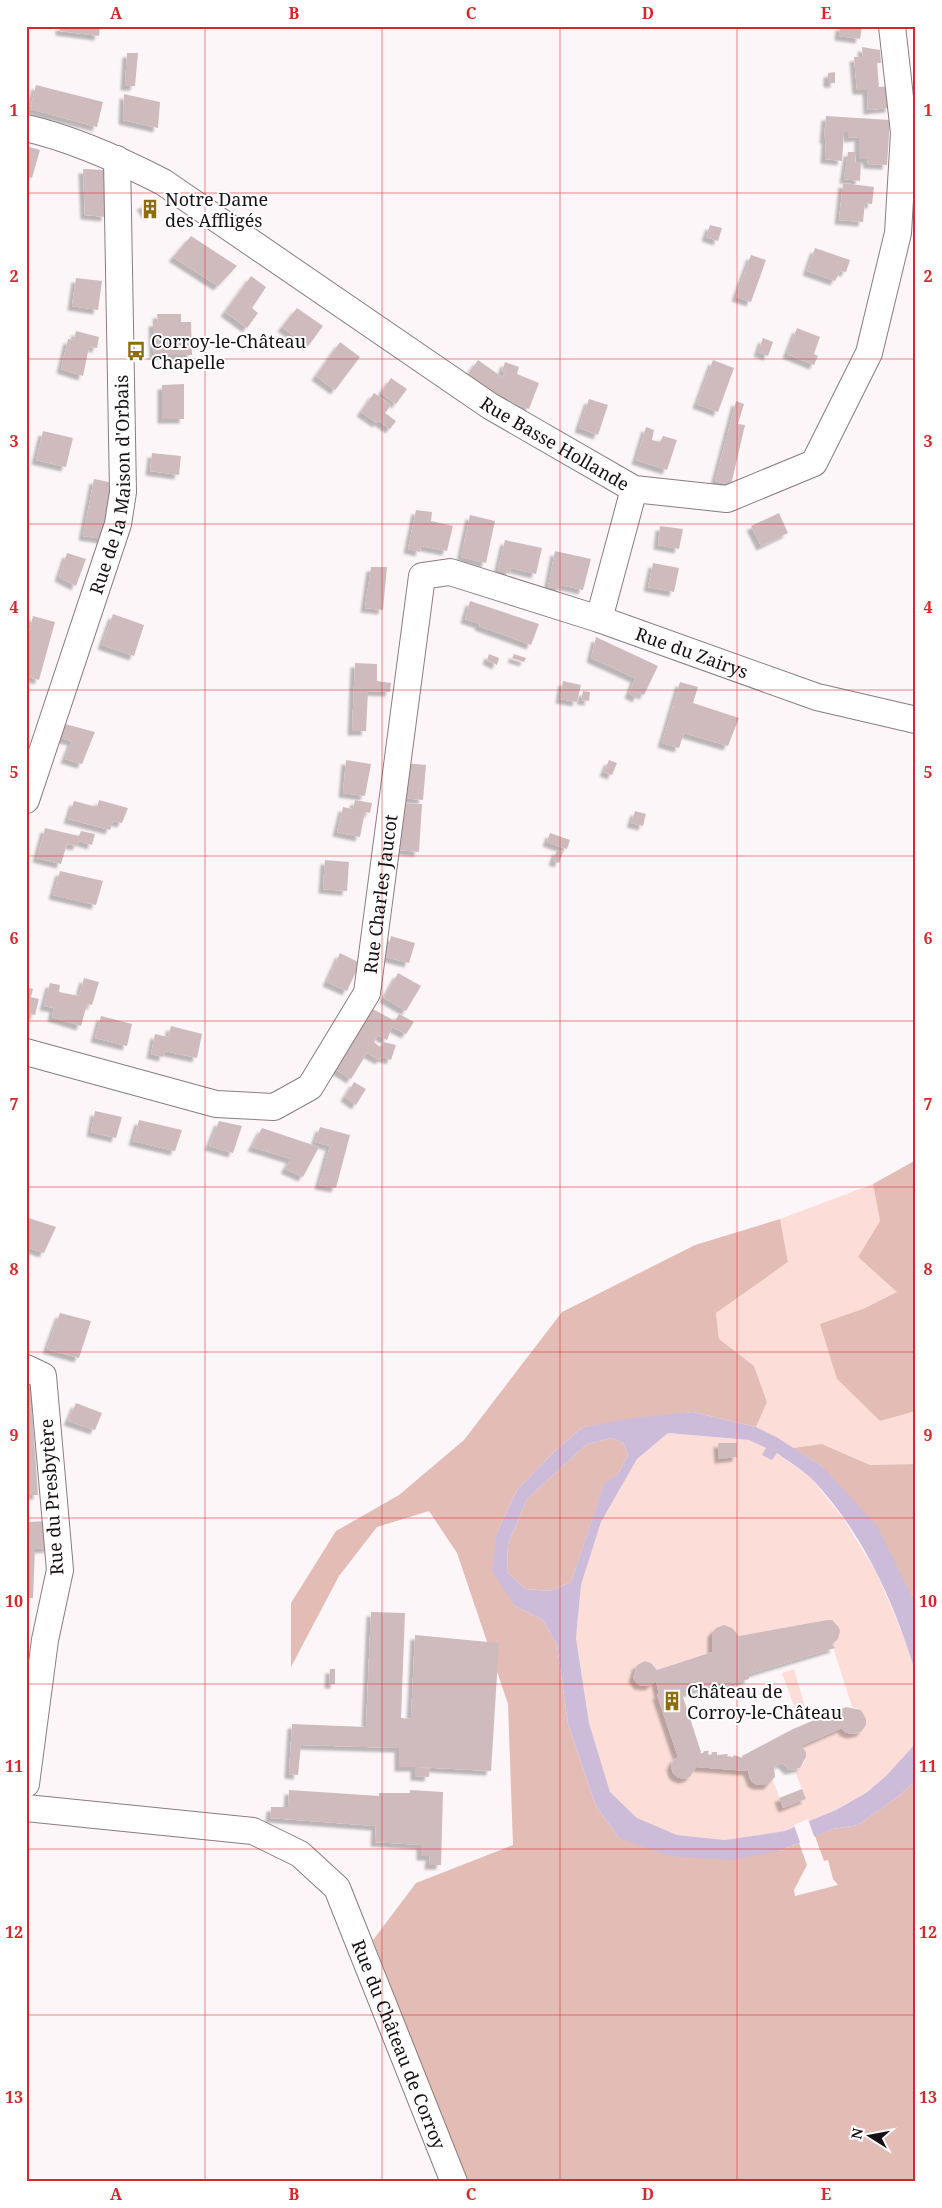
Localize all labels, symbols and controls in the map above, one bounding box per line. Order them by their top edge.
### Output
text: A [110,2,123,24]
text: B [289,2,300,24]
text: C [466,2,477,24]
text: D [642,2,654,24]
text: E [821,2,831,24]
text: 1 [9,99,19,121]
text: 1 [923,99,933,121]
place label: Notre Dame des Affligés [165,187,268,232]
building icon: Notre Dame des Affligés [139,198,161,220]
text: 2 [9,265,19,287]
text: 2 [923,265,933,287]
place label: Corroy-le-Château Chapelle [151,329,307,374]
bus stop icon: Corroy-le-Château Chapelle [125,340,147,362]
street label: Rue de la Maison d'Orbais [83,375,136,597]
street label: Rue Basse Hollande [476,391,634,496]
text: 3 [9,430,19,452]
text: 3 [923,430,933,452]
text: 4 [9,596,19,618]
text: 4 [923,596,933,618]
street label: Rue du Zairys [632,621,752,683]
text: 5 [9,761,19,783]
text: 5 [923,761,933,783]
street label: Rue Charles Jaucot [358,813,402,975]
text: 6 [9,927,19,949]
text: 6 [923,927,933,949]
text: 7 [9,1093,19,1115]
text: 7 [923,1093,933,1115]
text: 8 [9,1258,19,1280]
text: 8 [923,1258,933,1280]
street label: Rue du Presbytère [34,1418,68,1576]
text: 9 [9,1424,19,1446]
text: 9 [923,1424,933,1446]
text: 10 [5,1590,23,1612]
text: 10 [919,1590,937,1612]
place label: Château de Corroy-le-Château [687,1679,843,1724]
building icon: Château de Corroy-le-Château [661,1690,683,1712]
text: 11 [5,1755,23,1777]
text: 11 [919,1755,937,1777]
text: 12 [5,1921,23,1943]
text: 12 [919,1921,937,1943]
street label: Rue du Château de Corroy [347,1936,452,2153]
text: 13 [5,2086,23,2108]
text: 13 [919,2086,937,2108]
north arrow [844,2110,894,2160]
text: N [846,2126,867,2141]
text: A [110,2183,123,2205]
text: B [289,2183,300,2205]
text: C [466,2183,477,2205]
text: D [642,2183,654,2205]
text: E [821,2183,831,2205]

